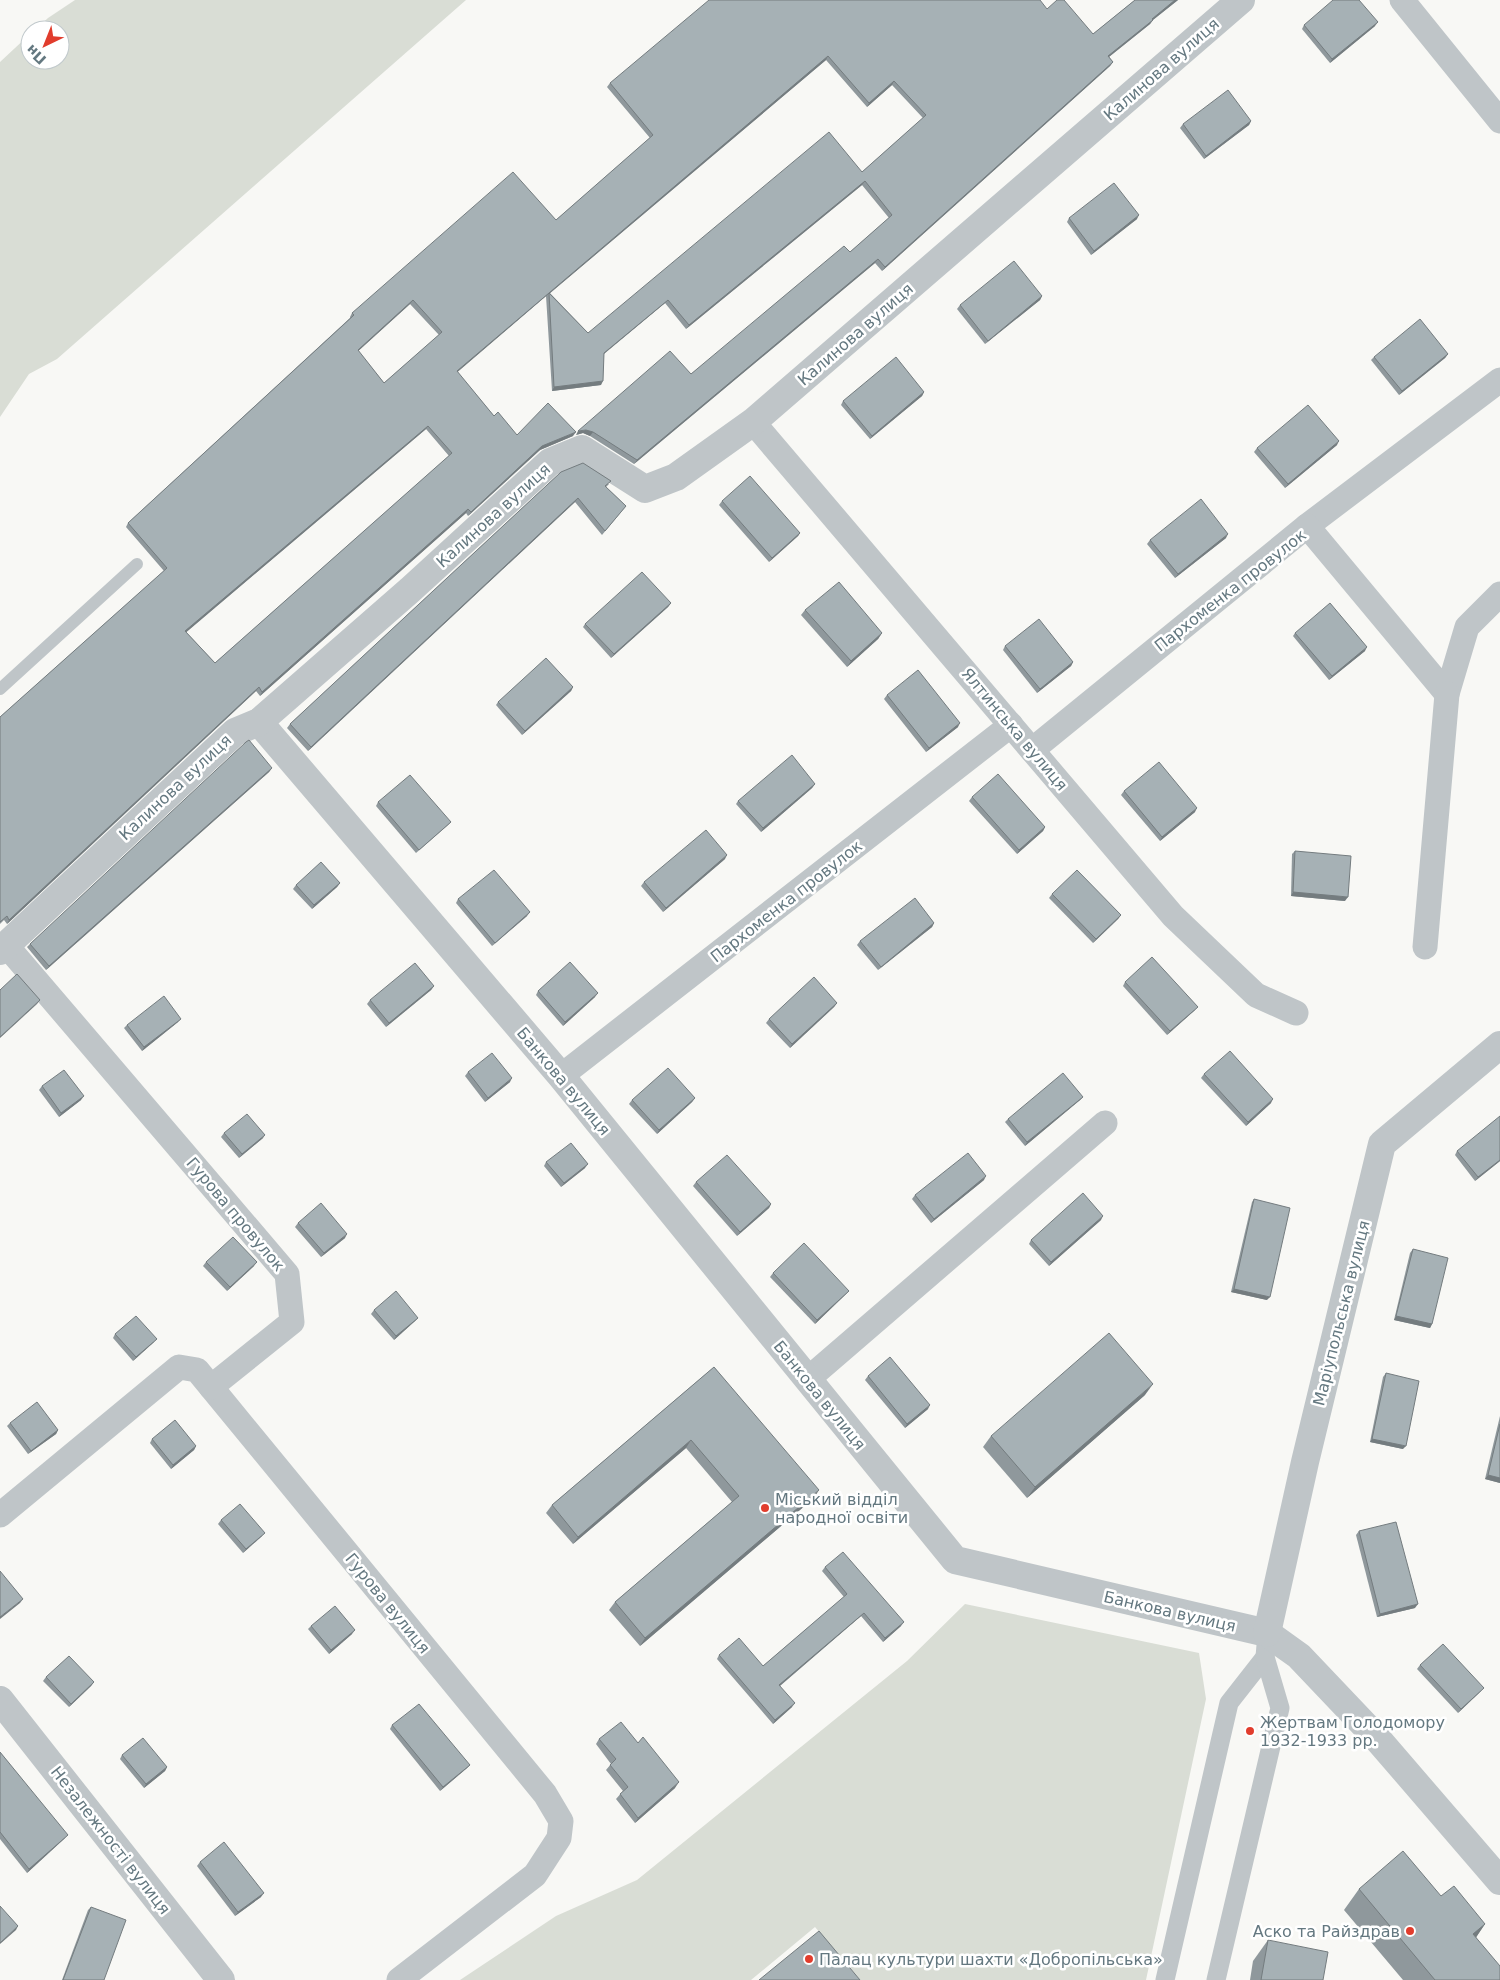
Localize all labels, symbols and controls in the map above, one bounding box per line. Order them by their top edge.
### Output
street label: Калинова вулиця [1100,14,1223,125]
north arrow [20,20,70,70]
text: Пн [23,41,49,68]
street label: Калинова вулиця [794,279,917,390]
street label: Калинова вулиця [433,459,554,571]
street label: Пархоменка провулок [1151,525,1310,655]
street label: Ялтинська вулиця [958,664,1071,795]
street label: Калинова вулиця [115,730,235,844]
street label: Пархоменка провулок [707,836,866,966]
street label: Банкова вулиця [513,1023,614,1139]
street label: Гурова провулок [183,1154,289,1275]
street label: Маріупольська вулиця [1309,1218,1374,1408]
street label: Банкова вулиця [770,1337,869,1454]
place label: Міський відділ народної освіти [775,1490,908,1527]
marker: Міський відділ народної освіти [759,1502,771,1514]
street label: Гурова вулиця [341,1549,434,1657]
street label: Банкова вулиця [1102,1587,1238,1636]
place label: Жертвам Голодомору 1932-1933 рр. [1260,1713,1445,1750]
marker: Жертвам Голодомору 1932-1933 рр. [1244,1725,1256,1737]
street label: Незалежності вулиця [47,1763,174,1918]
place label: Аско та Райздрав [1253,1922,1400,1941]
marker: Аско та Райздрав [1404,1925,1416,1937]
place label: Палац культури шахти «Добропільська» [819,1950,1163,1969]
marker: Палац культури шахти «Добропільська» [803,1953,815,1965]

